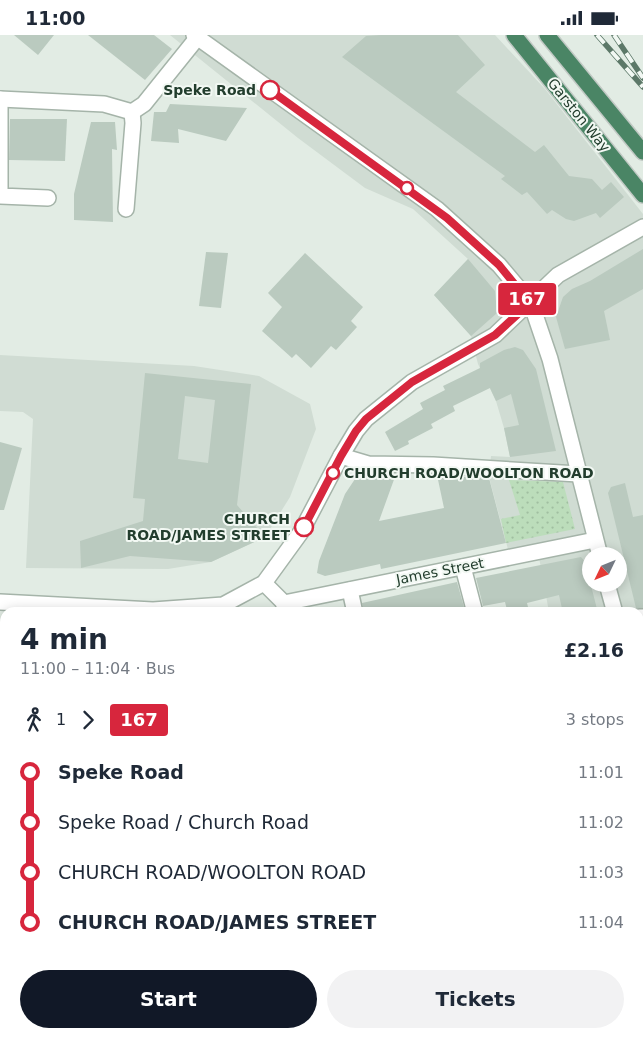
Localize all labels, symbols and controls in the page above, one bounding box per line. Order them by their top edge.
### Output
text: 11:00 [25,7,85,29]
street label: Garston Way [545,75,613,155]
marker: Speke Road [260,80,280,100]
place label: Speke Road [163,82,256,98]
unlabelled marker [400,181,414,195]
line badge: 167 [498,283,556,315]
text: 167 [508,288,546,309]
place label: CHURCH ROAD/WOOLTON ROAD [344,465,594,481]
marker: CHURCH ROAD/WOOLTON ROAD [326,466,340,480]
place label: CHURCH ROAD/JAMES STREET [127,511,290,543]
marker: CHURCH ROAD/JAMES STREET [294,517,314,537]
north arrow [582,547,628,593]
map controls [582,547,627,592]
street label: James Street [394,555,486,588]
text: 4 min [20,623,108,656]
text: £2.16 [564,639,624,661]
text: 11:00 – 11:04 · Bus [20,659,175,678]
icon: walk [20,706,48,734]
icon: forward [74,706,102,734]
text: 167 [120,709,158,730]
text: 1 [56,710,66,729]
text: 3 stops [566,710,624,729]
text: Speke Road [58,761,184,783]
text: 11:01 [578,763,624,782]
text: Speke Road / Church Road [58,811,309,833]
text: 11:02 [578,813,624,832]
text: CHURCH ROAD/WOOLTON ROAD [58,861,366,883]
text: 11:03 [578,863,624,882]
text: CHURCH ROAD/JAMES STREET [58,911,376,933]
text: 11:04 [578,913,624,932]
button: Start [20,970,317,1028]
button: Tickets [327,970,624,1028]

